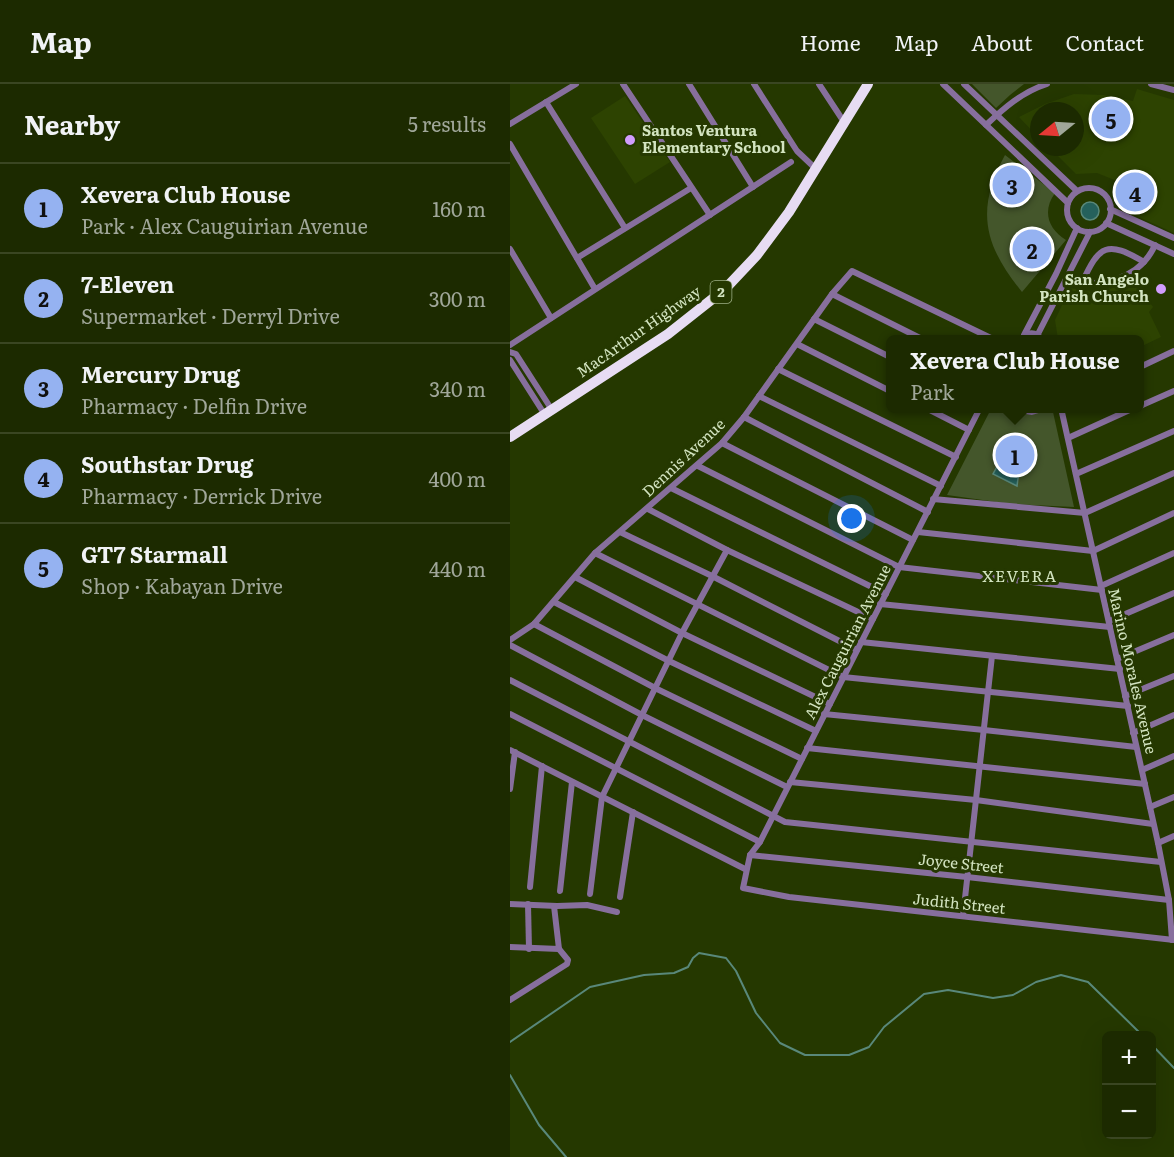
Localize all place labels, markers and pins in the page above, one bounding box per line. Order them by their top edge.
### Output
pin: 5 [1092,96,1130,141]
place label: Santos Ventura Elementary School [642,118,786,158]
marker: Santos Ventura Elementary School [623,133,637,147]
pin: 3 [992,162,1032,208]
pin: 4 [1116,170,1154,214]
pin: 2 [1012,226,1052,272]
place label: San Angelo Parish Church [1039,267,1149,307]
marker: San Angelo Parish Church [1154,282,1168,296]
pin: 1 [996,432,1034,478]

